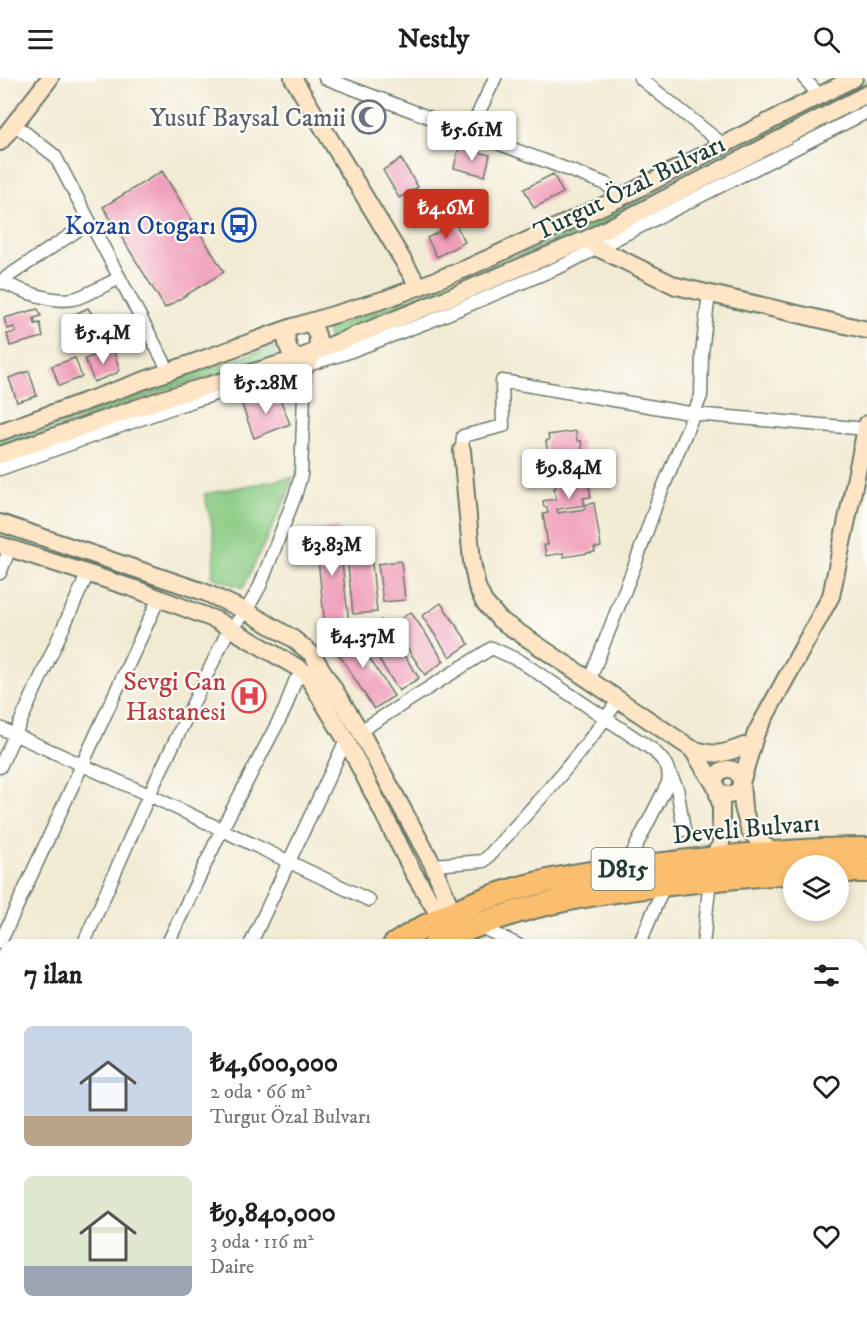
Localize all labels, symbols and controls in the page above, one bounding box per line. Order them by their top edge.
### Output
text: Nestly [398,22,469,56]
icon: menu [24,23,57,56]
icon: search [810,23,843,56]
mosque icon: Yusuf Baysal Camii [351,99,387,135]
place label: Yusuf Baysal Camii [150,102,346,135]
pin: ₺5.61M [423,111,521,162]
text: ₺5.61M [441,118,503,143]
street label: Turgut Özal Bulvarı [529,128,731,249]
pin: ₺4.6M [404,189,488,240]
text: ₺4.6M [418,196,474,221]
bus stop icon: Kozan Otogarı [221,207,257,243]
place label: Kozan Otogarı [64,210,216,243]
pin: ₺5.4M [61,314,145,365]
text: ₺5.4M [75,321,131,346]
pin: ₺5.28M [217,364,315,415]
text: ₺5.28M [234,371,298,396]
pin: ₺9.84M [520,449,618,500]
text: ₺9.84M [536,456,602,481]
pin: ₺3.83M [283,526,381,577]
text: ₺3.83M [302,533,362,558]
pin: ₺4.37M [314,618,412,669]
text: ₺4.37M [331,625,395,650]
place label: Sevgi Can Hastanesi [123,666,226,729]
hospital icon: Sevgi Can Hastanesi [231,678,267,714]
street label: Develi Bulvarı [671,807,821,852]
road number: D815 [592,848,654,890]
map controls [783,855,849,921]
button: layers [783,855,849,921]
text: 7 ilan [24,959,82,992]
icon: filters [810,959,843,992]
text: ₺4,600,000 [210,1047,338,1080]
icon: home [72,1050,144,1122]
icon: heart [810,1070,843,1103]
text: 2 oda · 66 m² [210,1080,312,1105]
text: Turgut Özal Bulvarı [210,1105,371,1130]
text: ₺9,840,000 [210,1197,336,1230]
icon: home [72,1200,144,1272]
icon: heart [810,1220,843,1253]
text: 3 oda · 116 m² [210,1230,314,1255]
text: Daire [210,1255,254,1280]

